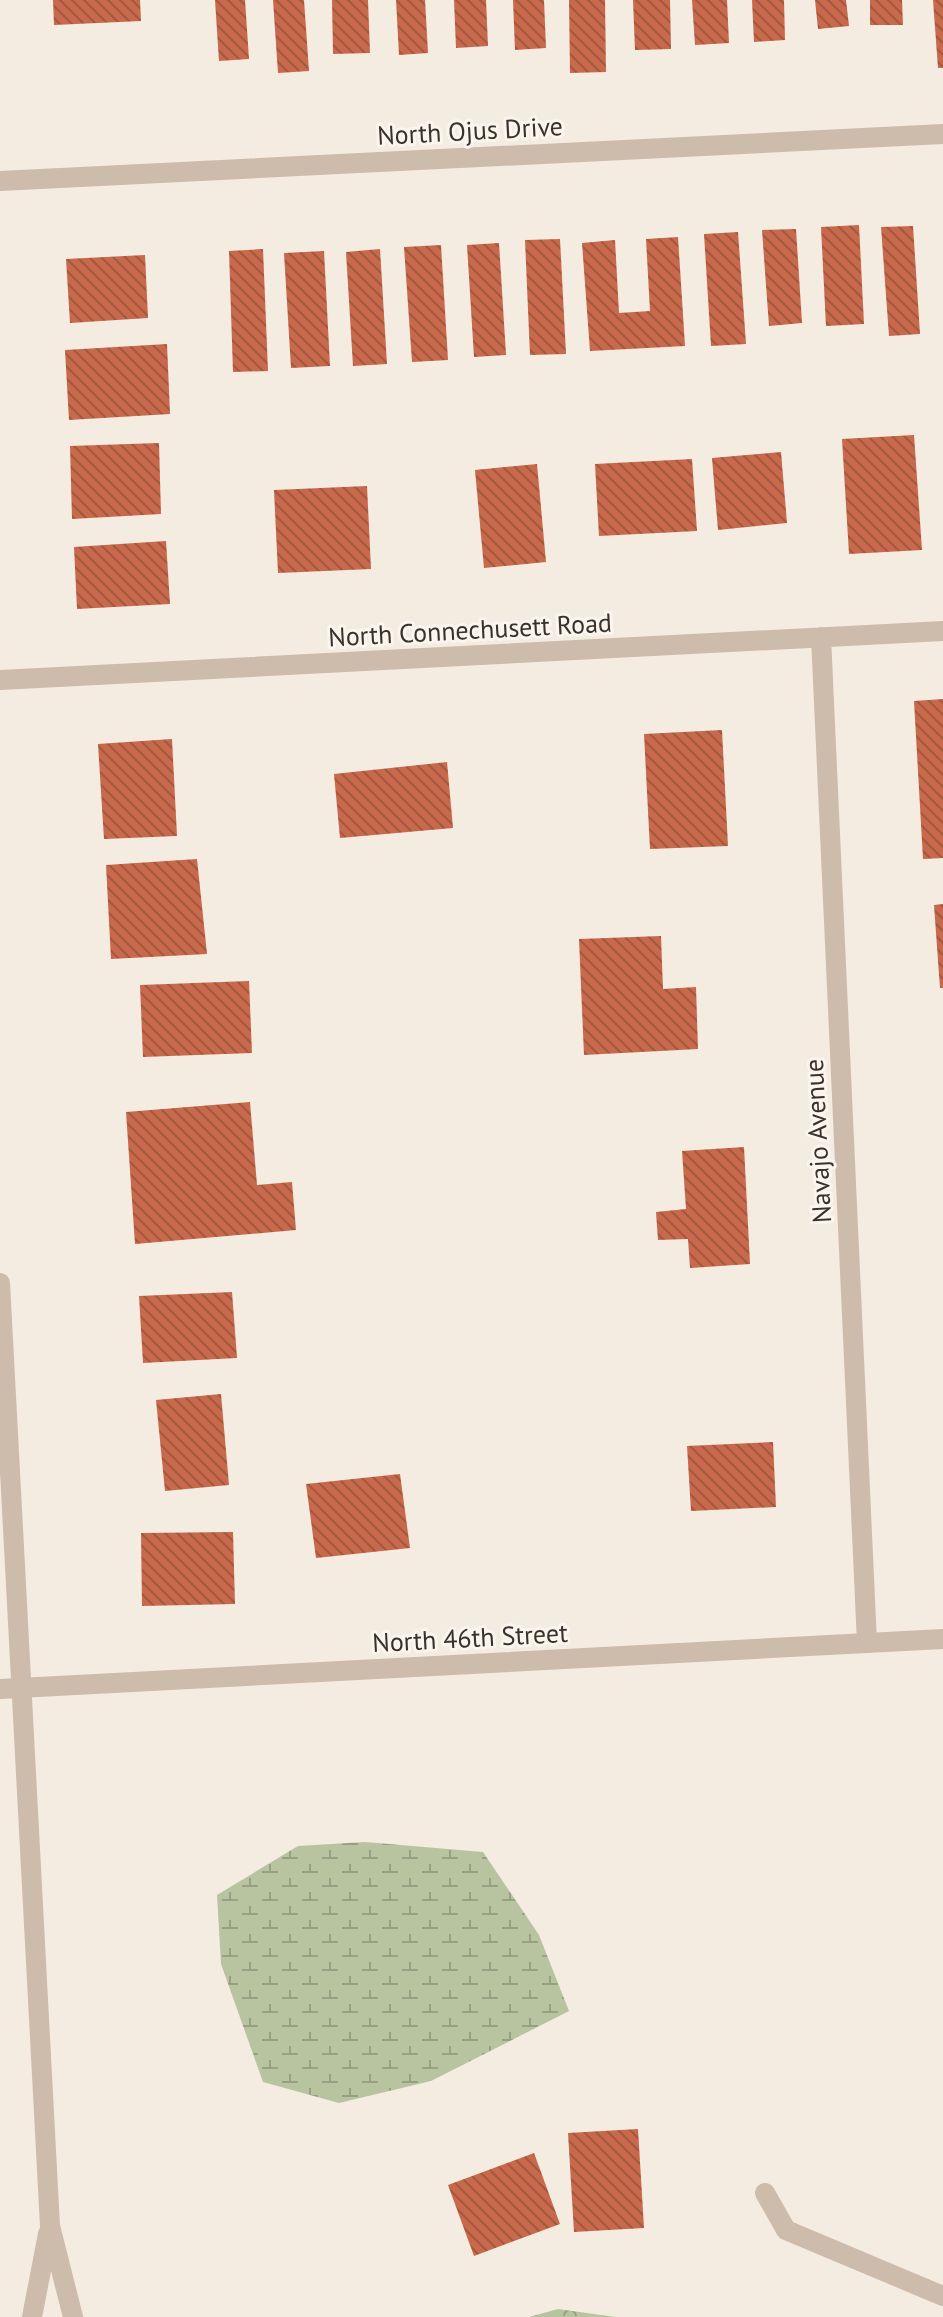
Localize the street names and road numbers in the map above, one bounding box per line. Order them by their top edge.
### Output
street label: North Ojus Drive [376,109,564,152]
street label: North Connechusett Road [327,606,613,653]
street label: Navajo Avenue [797,1058,838,1224]
street label: North 46th Street [371,1616,569,1659]

